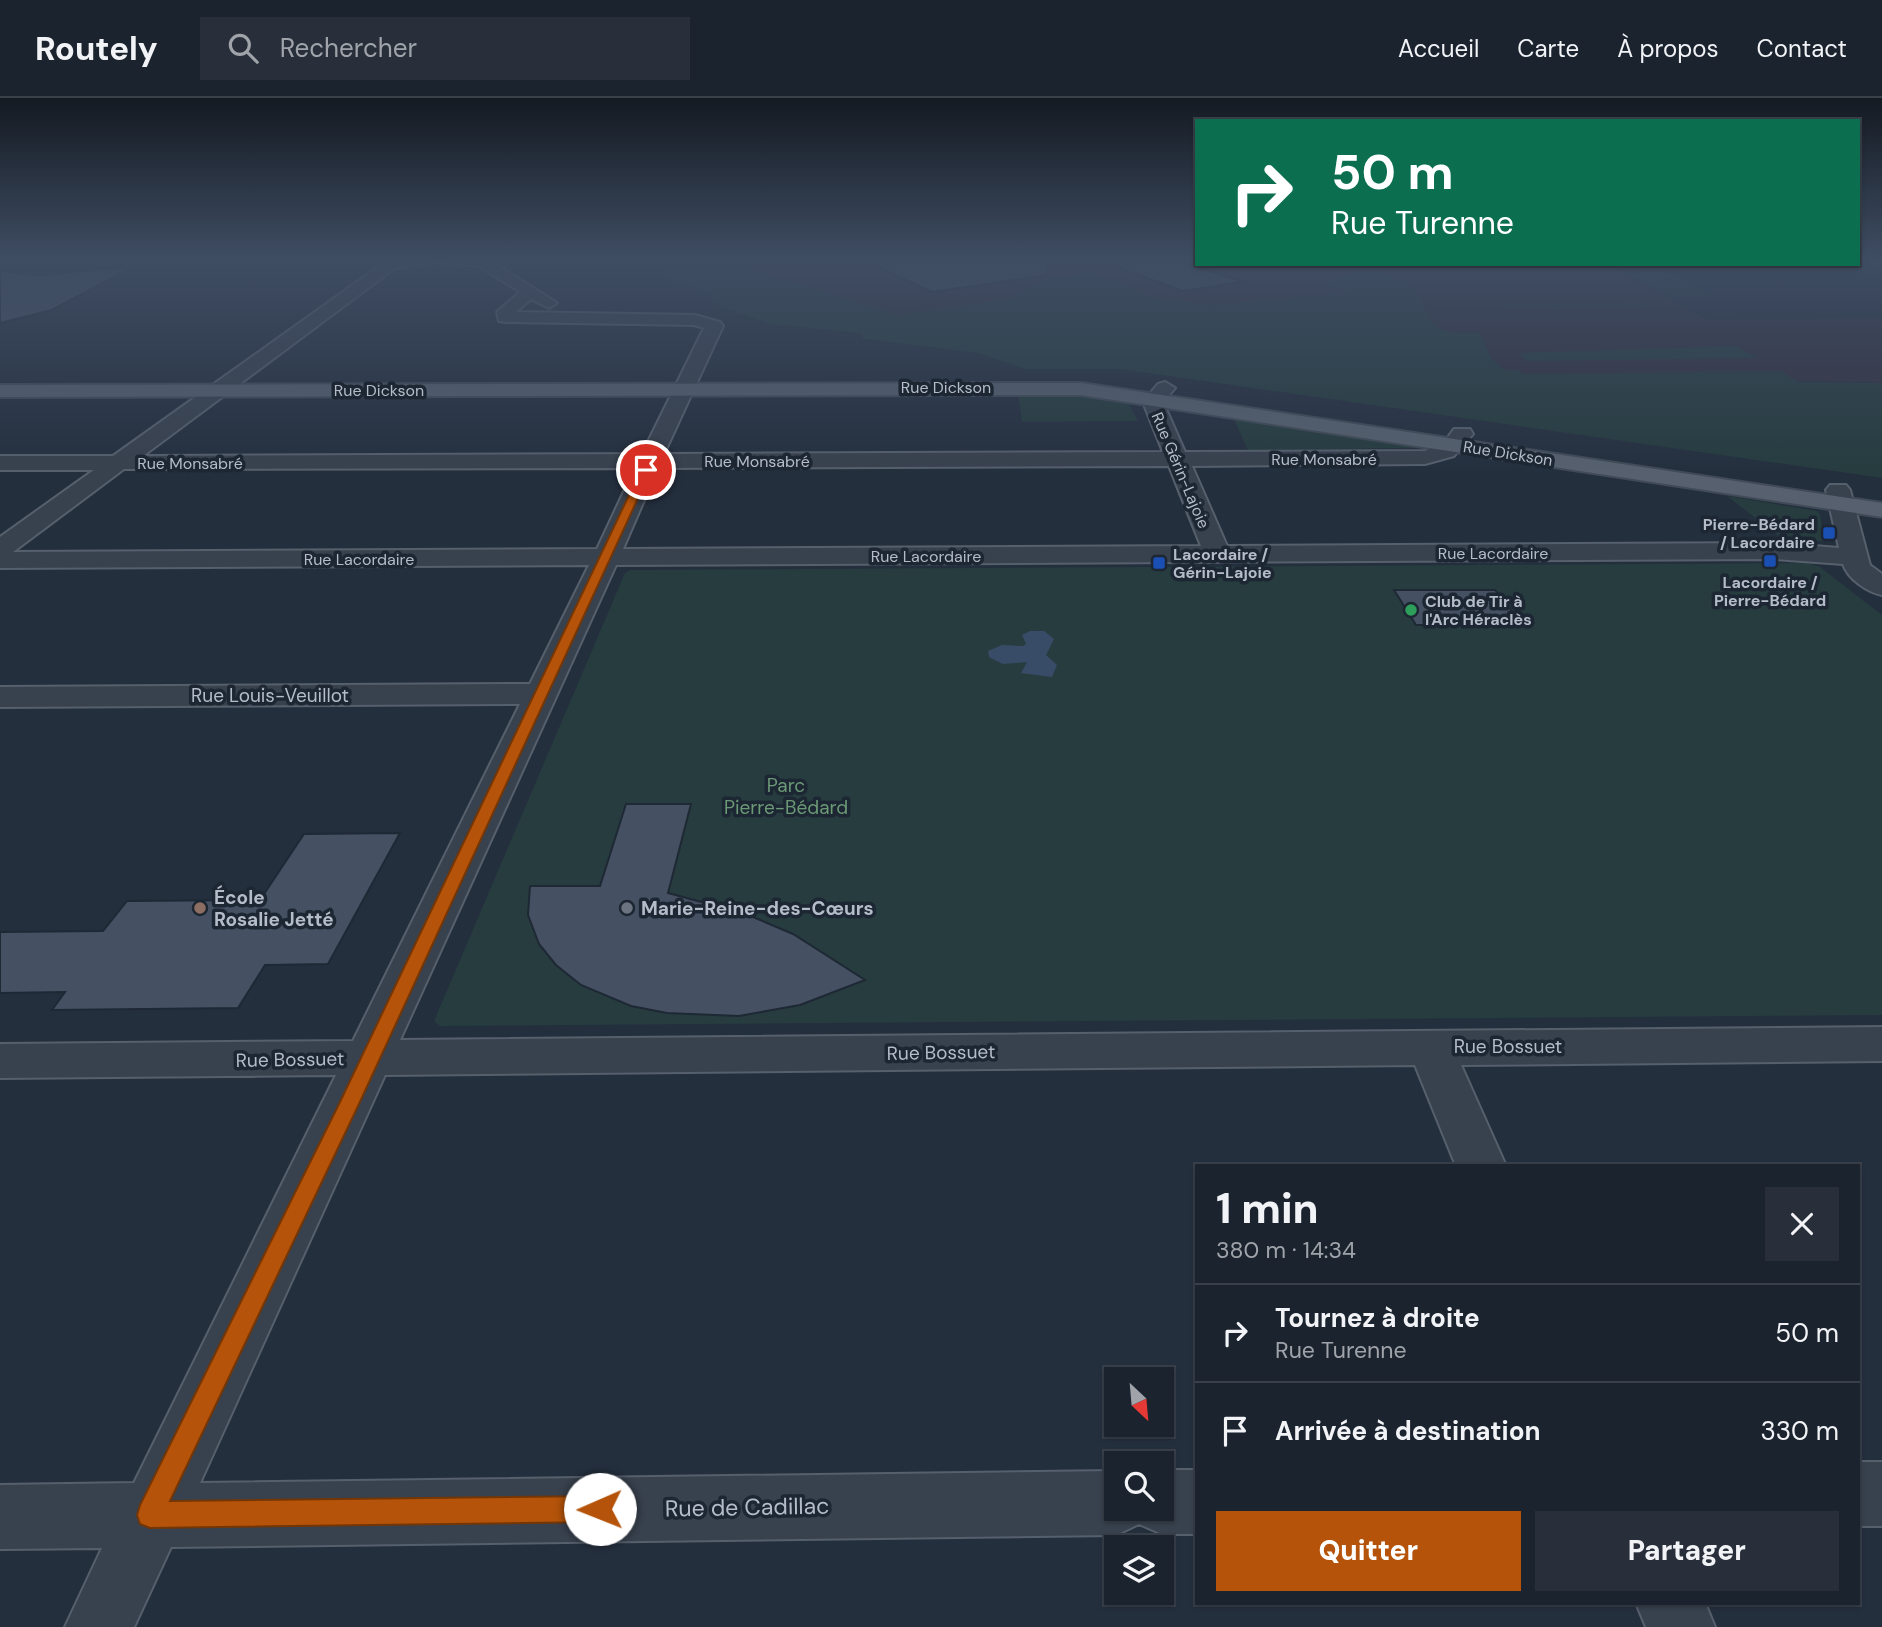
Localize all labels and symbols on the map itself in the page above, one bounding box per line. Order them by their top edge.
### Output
street label: Rue Dickson [901,377,991,398]
street label: Rue Dickson [334,380,424,401]
street label: Rue Gérin-Lajoie [1147,409,1214,531]
street label: Rue Dickson [1462,436,1554,471]
pin [616,440,676,500]
street label: Rue Monsabré [1271,449,1377,470]
street label: Rue Monsabré [704,451,810,472]
street label: Rue Monsabré [137,453,243,474]
place label: Pierre-Bédard / Lacordaire [1703,514,1815,553]
marker: Pierre-Bédard / Lacordaire [1821,525,1837,541]
street label: Rue Lacordaire [1438,543,1548,564]
place label: Lacordaire / Gérin-Lajoie [1173,544,1272,583]
street label: Rue Lacordaire [871,546,981,567]
street label: Rue Lacordaire [304,549,414,570]
marker: Lacordaire / Pierre-Bédard [1762,553,1778,569]
marker: Lacordaire / Gérin-Lajoie [1151,555,1167,571]
place label: Lacordaire / Pierre-Bédard [1714,572,1826,611]
place label: Club de Tir à l'Arc Héraclès [1425,591,1532,630]
marker: Club de Tir à l'Arc Héraclès [1403,602,1419,618]
street label: Rue Louis-Veuillot [191,683,349,708]
park label: Parc Pierre-Bédard [724,773,848,820]
place label: École Rosalie Jetté [214,885,334,932]
place label: Marie-Reine-des-Cœurs [641,896,874,921]
marker: École Rosalie Jetté [192,900,208,916]
marker: Marie-Reine-des-Cœurs [619,900,635,916]
street label: Rue Bossuet [1454,1034,1562,1059]
street label: Rue Bossuet [886,1039,996,1066]
street label: Rue Bossuet [235,1046,345,1073]
north arrow [1104,1367,1174,1437]
position arrow [563,1472,637,1546]
street label: Rue de Cadillac [665,1491,829,1523]

